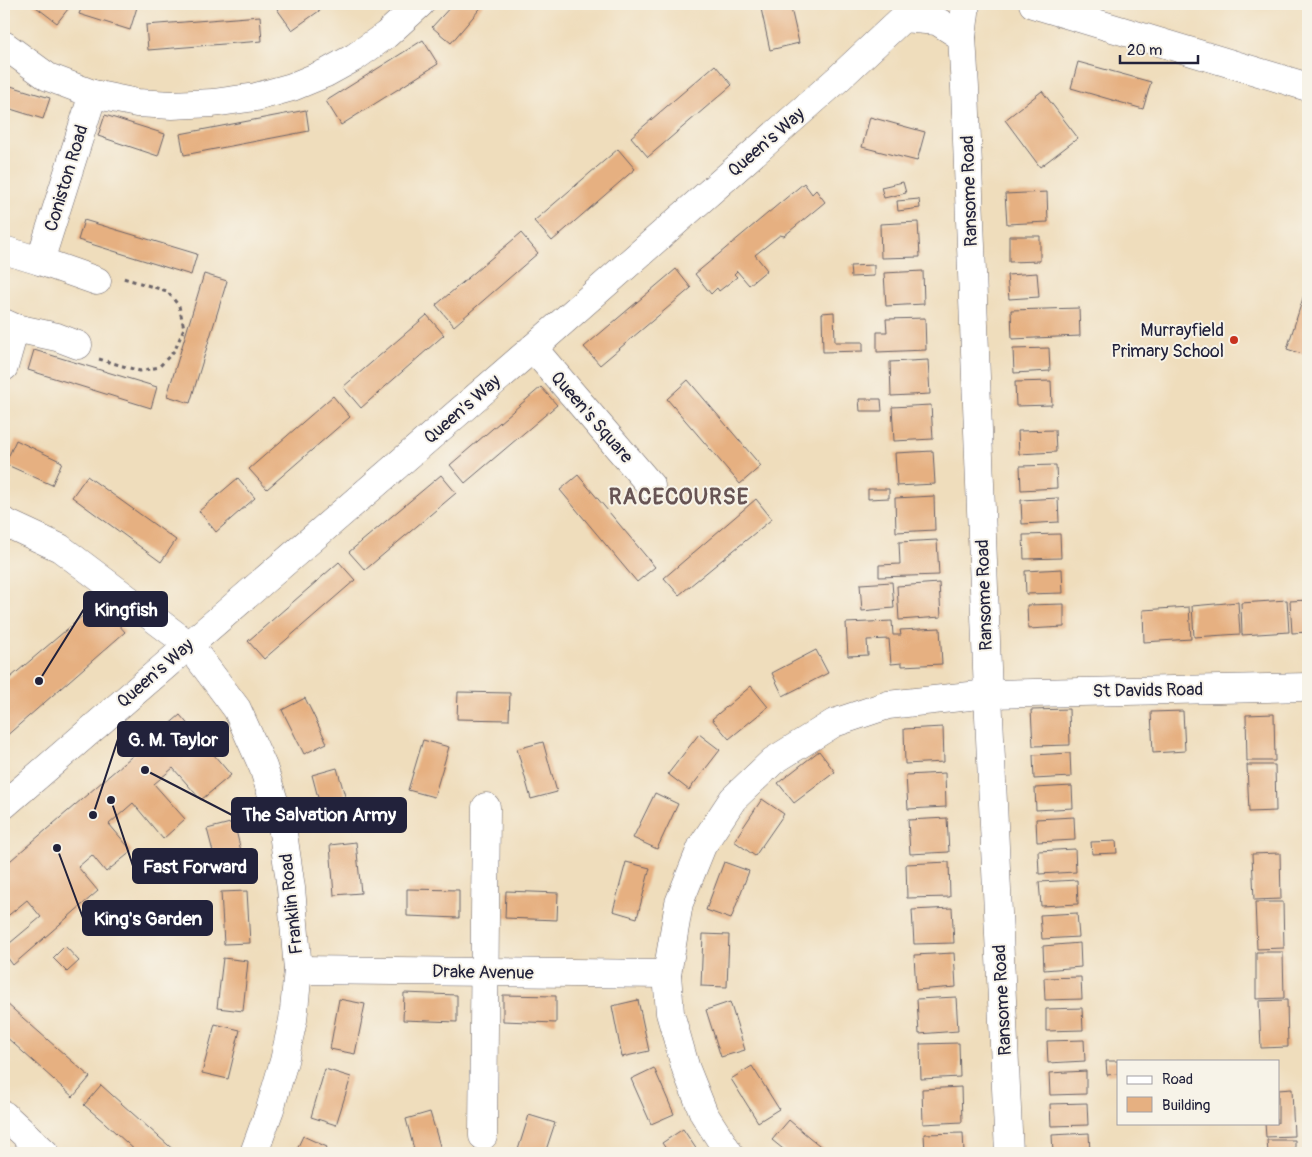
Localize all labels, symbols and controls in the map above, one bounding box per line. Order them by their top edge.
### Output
scale bar [1120,32,1197,64]
text: 20 m [1127,41,1162,60]
street label: Queen's Way [723,102,810,182]
street label: Coniston Road [39,122,94,234]
street label: Ransome Road [956,135,983,247]
place label: Murrayfield Primary School [1111,319,1224,363]
marker: Murrayfield Primary School [1228,334,1240,346]
street label: Queen's Square [545,367,638,468]
street label: Queen's Way [419,369,506,449]
district label: RACECOURSE [609,483,749,511]
street label: Ransome Road [971,539,998,651]
callout: Kingfish [84,592,167,626]
text: Kingfish [94,598,158,622]
street label: Queen's Way [112,633,199,713]
street label: St Davids Road [1092,678,1204,703]
callout: G. M. Taylor [118,722,228,756]
text: G. M. Taylor [128,728,218,752]
callout: The Salvation Army [232,798,406,832]
text: The Salvation Army [241,803,397,827]
callout: Fast Forward [133,849,257,883]
street label: Franklin Road [275,852,308,956]
text: Fast Forward [143,855,247,879]
callout: King's Garden [83,901,212,935]
text: King's Garden [94,907,202,931]
street label: Ransome Road [988,944,1017,1056]
street label: Drake Avenue [432,960,534,985]
legend [1117,1060,1280,1124]
text: Road [1162,1070,1193,1089]
text: Building [1162,1096,1210,1115]

